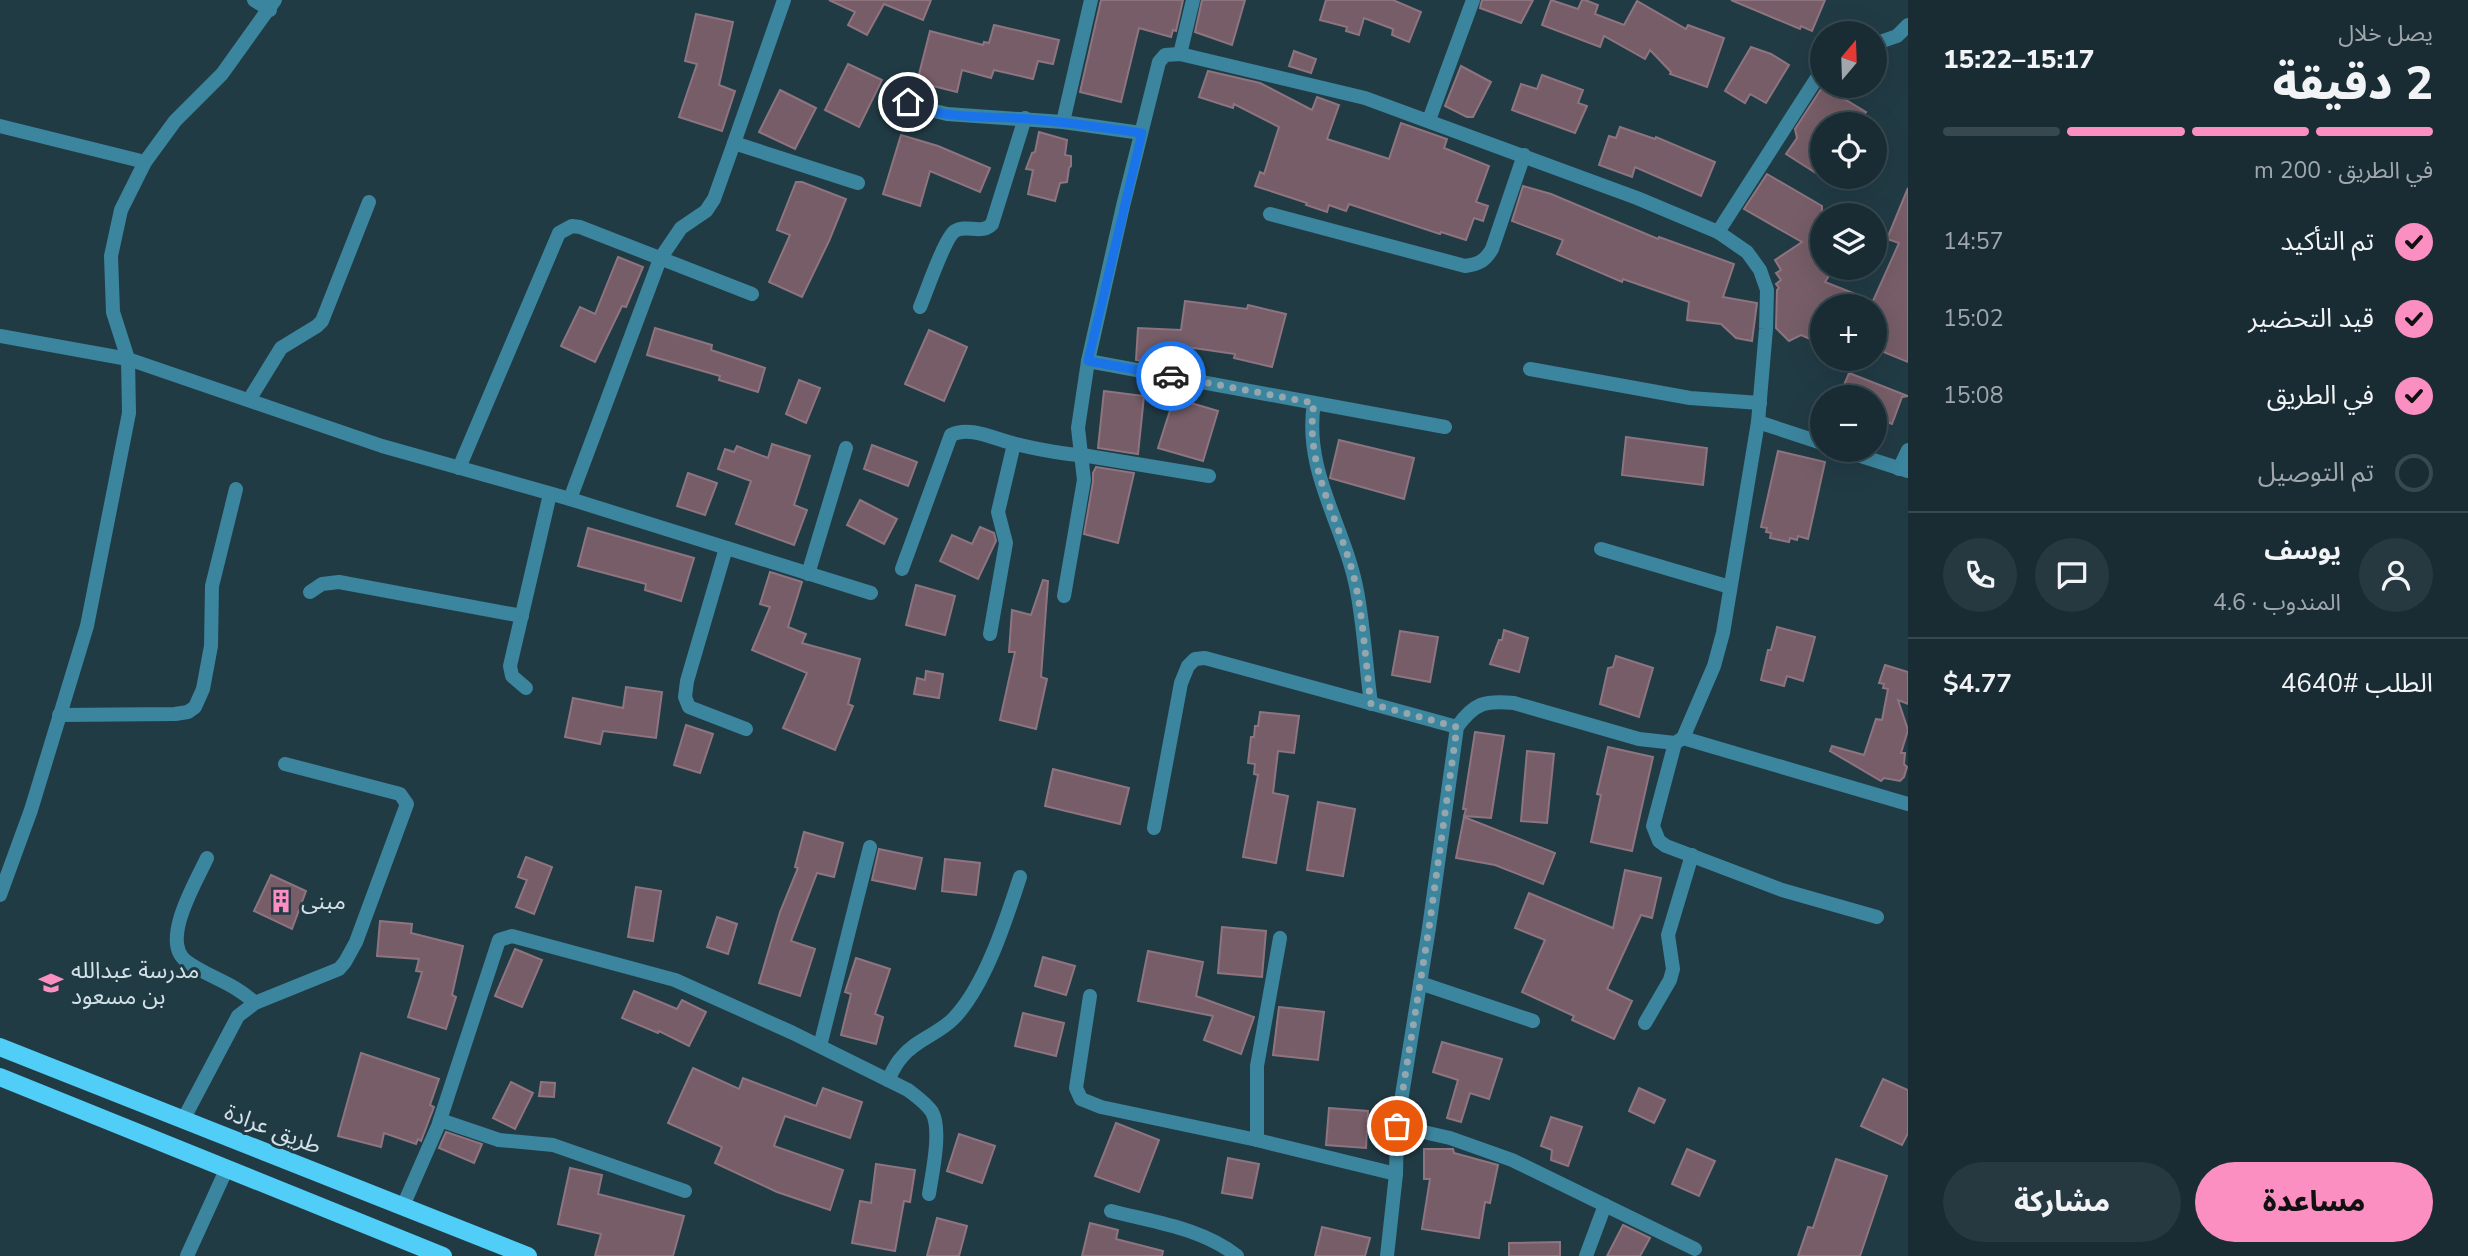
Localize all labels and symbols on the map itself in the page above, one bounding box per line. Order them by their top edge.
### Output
north arrow [1810,21,1886,98]
pin [878,72,938,132]
courier [1136,341,1206,411]
place label: مبنى [301,886,346,917]
building icon: مبنى [267,887,295,915]
place label: مدرسة عبدالله بن مسعود [71,955,199,1012]
school or university icon: مدرسة عبدالله بن مسعود [37,969,65,997]
street label: طريق عرادة [220,1096,326,1162]
pin [1367,1096,1427,1156]

